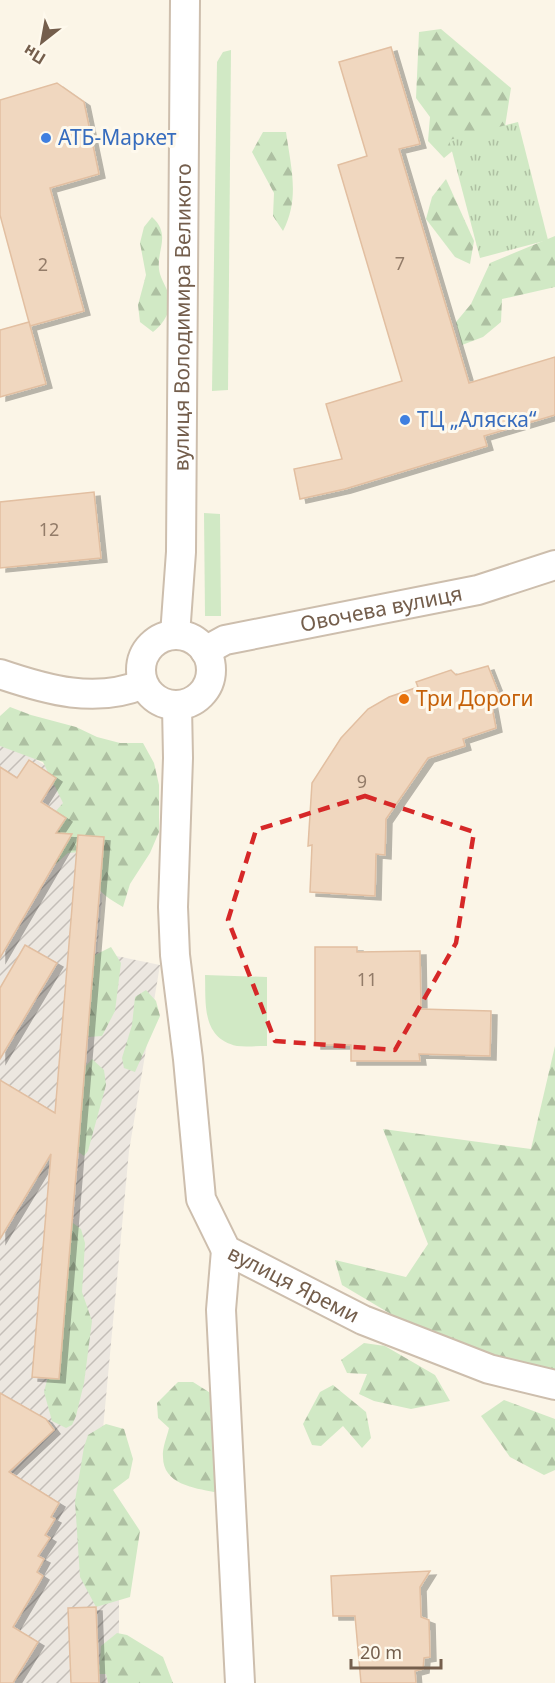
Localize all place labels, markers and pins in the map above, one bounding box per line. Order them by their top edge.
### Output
place label: АТБ-Маркет [58,123,177,151]
marker: АТБ-Маркет [39,131,53,145]
place label: ТЦ „Аляска“ [417,405,537,433]
marker: ТЦ „Аляска“ [398,413,412,427]
place label: Три Дороги [416,684,534,712]
marker: Три Дороги [397,692,411,706]

